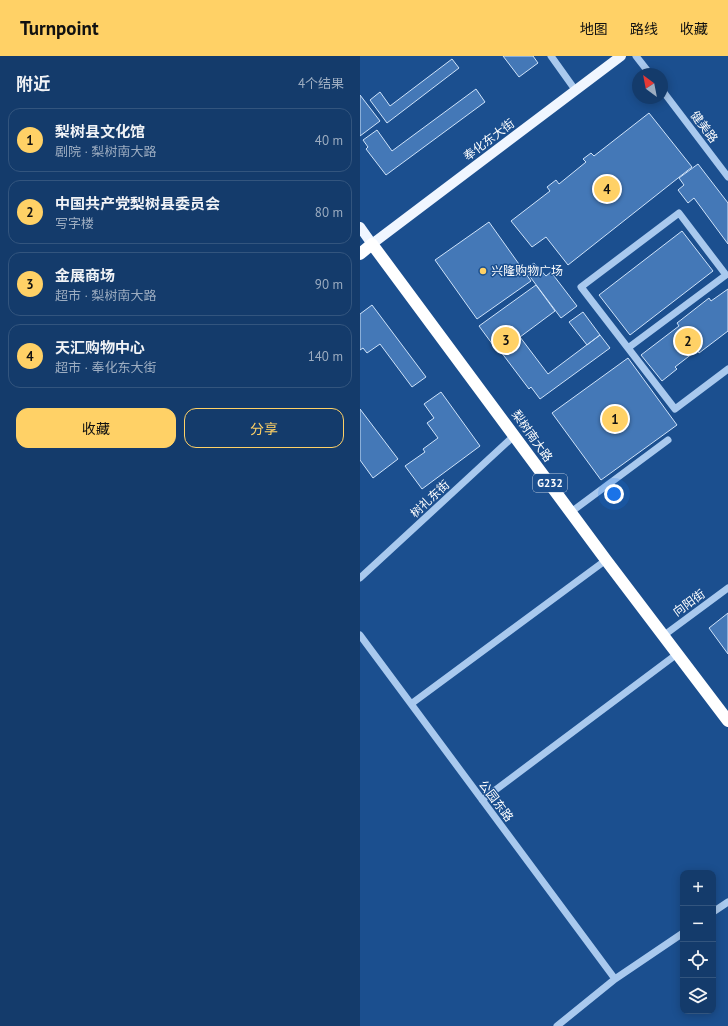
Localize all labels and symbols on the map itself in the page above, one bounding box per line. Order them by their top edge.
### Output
north arrow [632,68,668,104]
street label: 健美路 [688,108,721,146]
street label: 奉化东大街 [460,116,517,164]
pin: 4 [594,174,620,204]
place label: 兴隆购物广场 [491,263,563,278]
marker: 兴隆购物广场 [478,266,488,276]
pin: 3 [493,325,519,355]
pin: 2 [675,326,701,356]
pin: 1 [602,404,628,434]
street label: 梨树南大路 [509,407,556,464]
road number: G232 [533,474,567,492]
street label: 树礼东街 [407,477,452,520]
your location [604,484,624,504]
street label: 向阳街 [670,586,708,619]
street label: 公园东路 [476,777,517,824]

